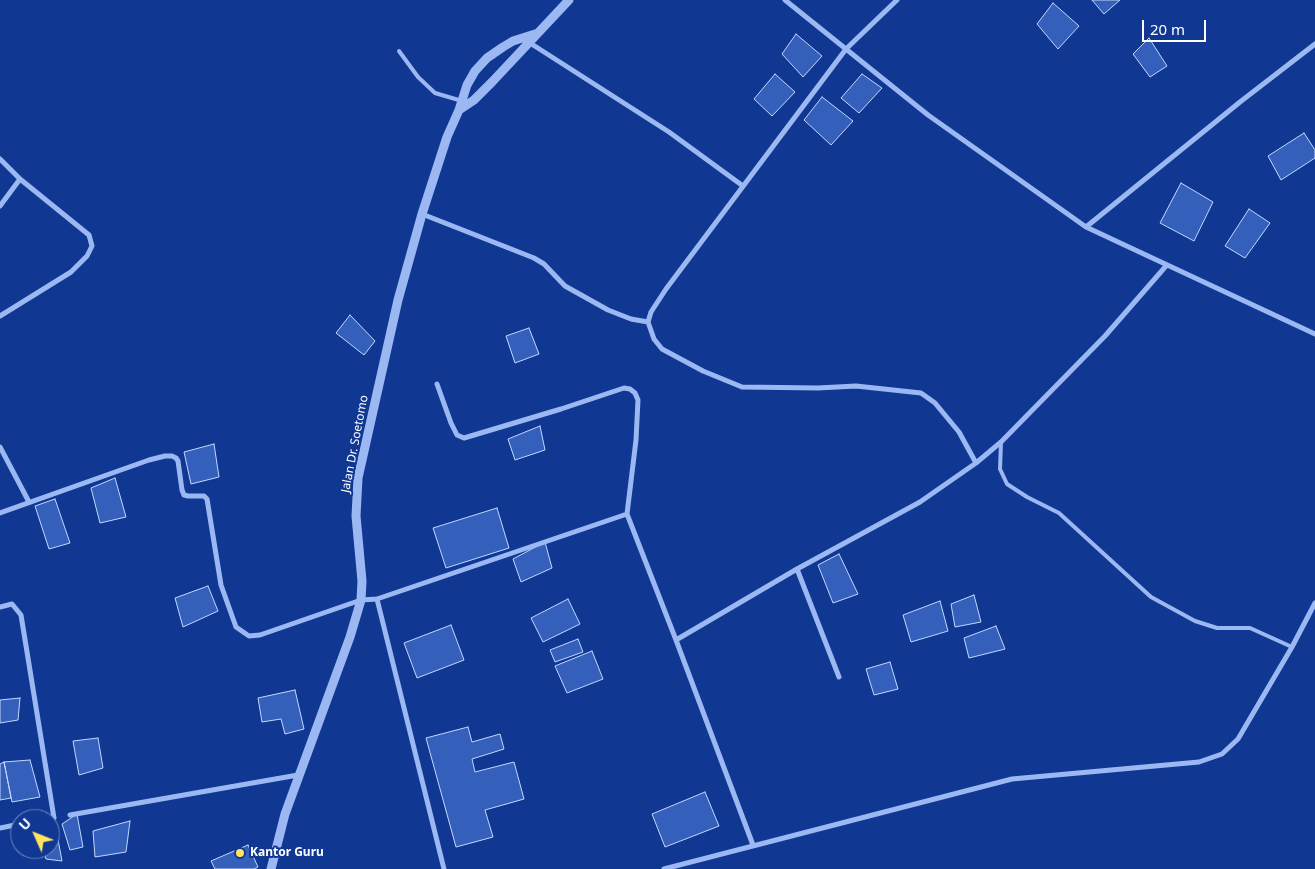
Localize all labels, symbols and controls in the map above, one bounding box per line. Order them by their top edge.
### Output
scale bar [1145,10,1209,42]
text: 20 m [1150,19,1185,39]
street label: Jalan Dr. Soetomo [338,394,372,494]
north arrow [10,809,60,859]
text: U [14,814,35,834]
place label: Kantor Guru [250,846,324,860]
marker: Kantor Guru [234,847,246,859]

